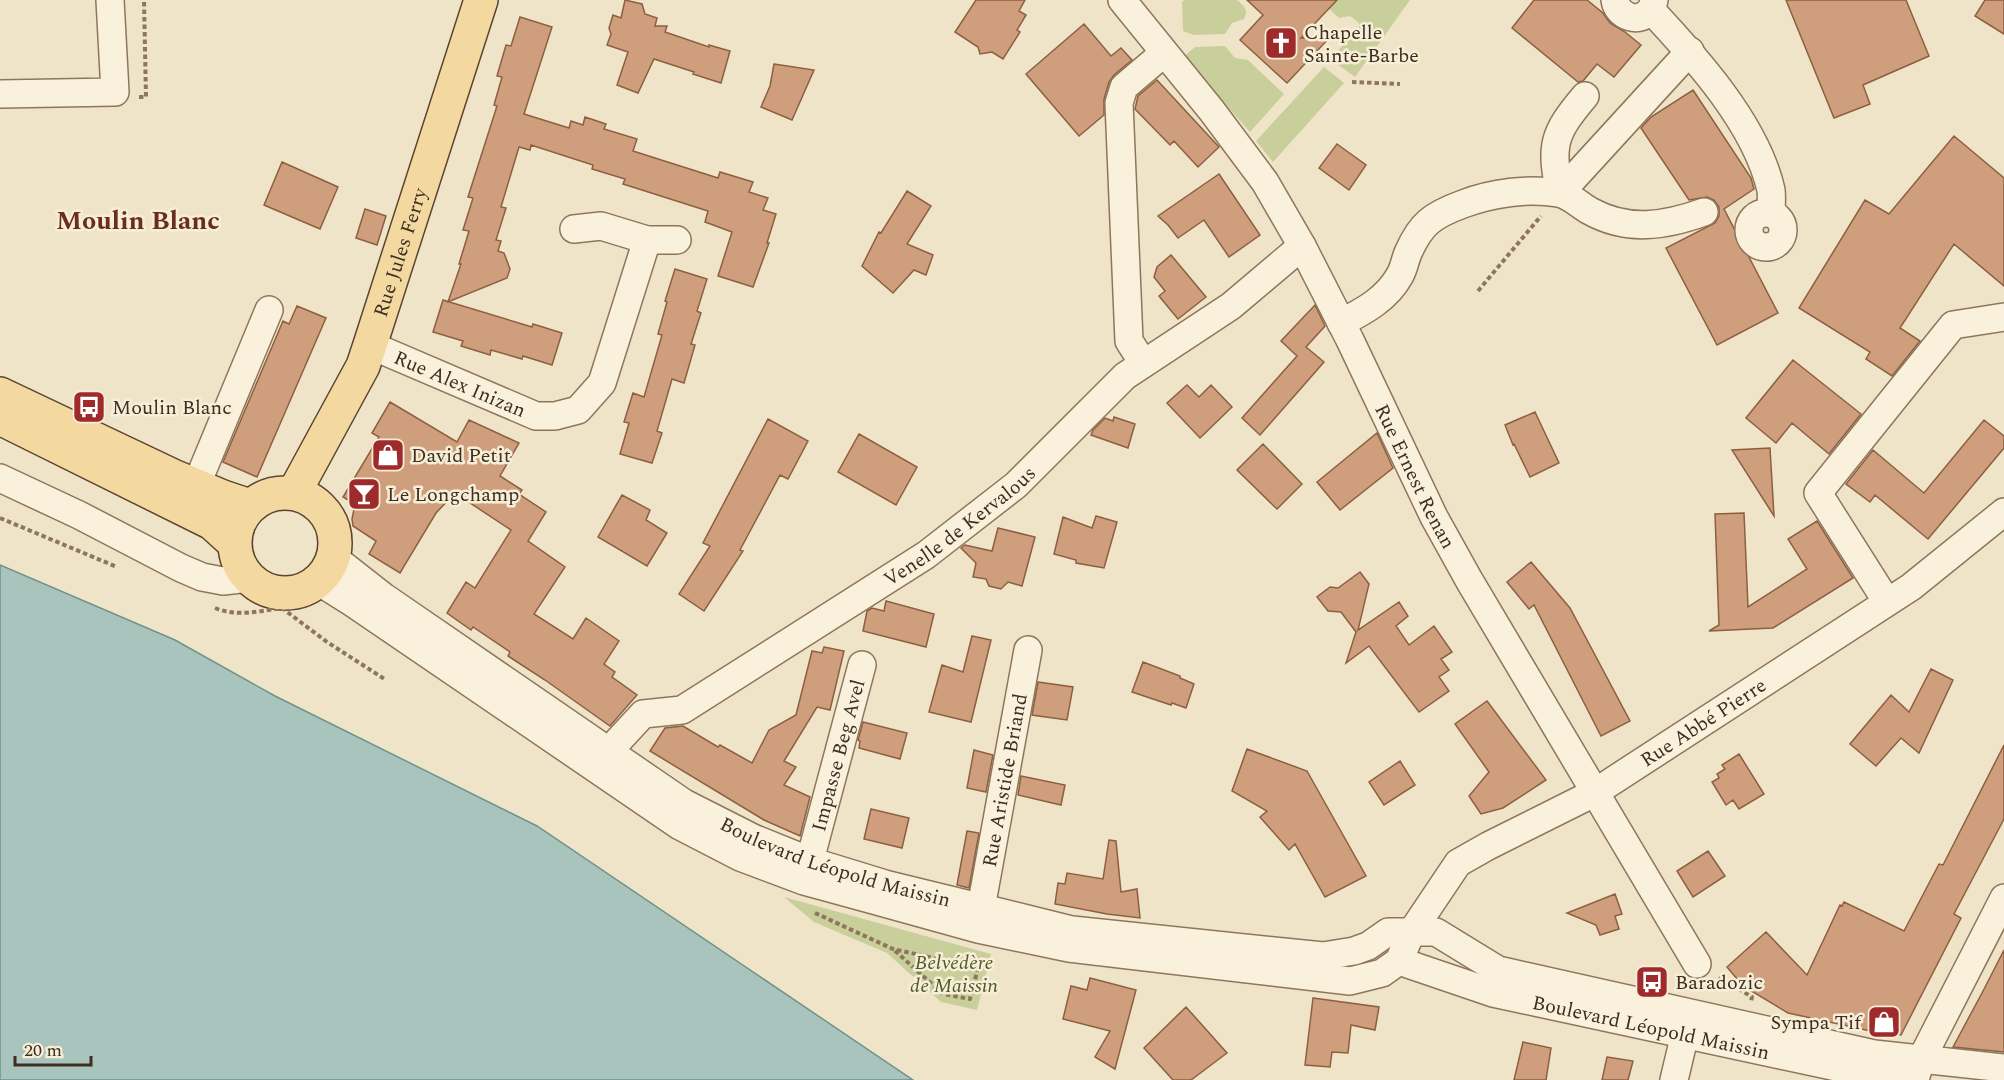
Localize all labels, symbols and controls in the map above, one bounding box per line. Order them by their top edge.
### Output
place label: Chapelle Sainte-Barbe [1304,18,1419,71]
church icon: Chapelle Sainte-Barbe [1263,25,1299,61]
street label: Rue Jules Ferry [366,183,436,321]
district label: Moulin Blanc [56,201,220,241]
street label: Rue Alex Inizan [389,343,530,426]
bus stop icon: Moulin Blanc [71,389,107,425]
place label: Moulin Blanc [112,393,232,423]
street label: Rue Ernest Renan [1366,399,1463,555]
shop icon: David Petit [370,437,406,473]
place label: David Petit [411,441,511,471]
street label: Venelle de Kervalous [878,459,1043,594]
bar icon: Le Longchamp [346,476,382,512]
place label: Le Longchamp [387,480,519,510]
street label: Rue Abbé Pierre [1635,671,1773,775]
street label: Impasse Beg Avel [804,676,874,835]
street label: Rue Aristide Briand [975,691,1036,870]
street label: Boulevard Léopold Maissin [714,810,954,916]
park label: Belvédère de Maissin [910,948,999,1001]
bus stop icon: Baradozic [1634,964,1670,1000]
place label: Baradozic [1675,968,1763,998]
street label: Boulevard Léopold Maissin [1529,988,1772,1068]
shop icon: Sympa Tif [1866,1004,1902,1040]
place label: Sympa Tif [1770,1008,1863,1038]
scale bar [15,1029,92,1067]
text: 20 m [24,1037,62,1064]

